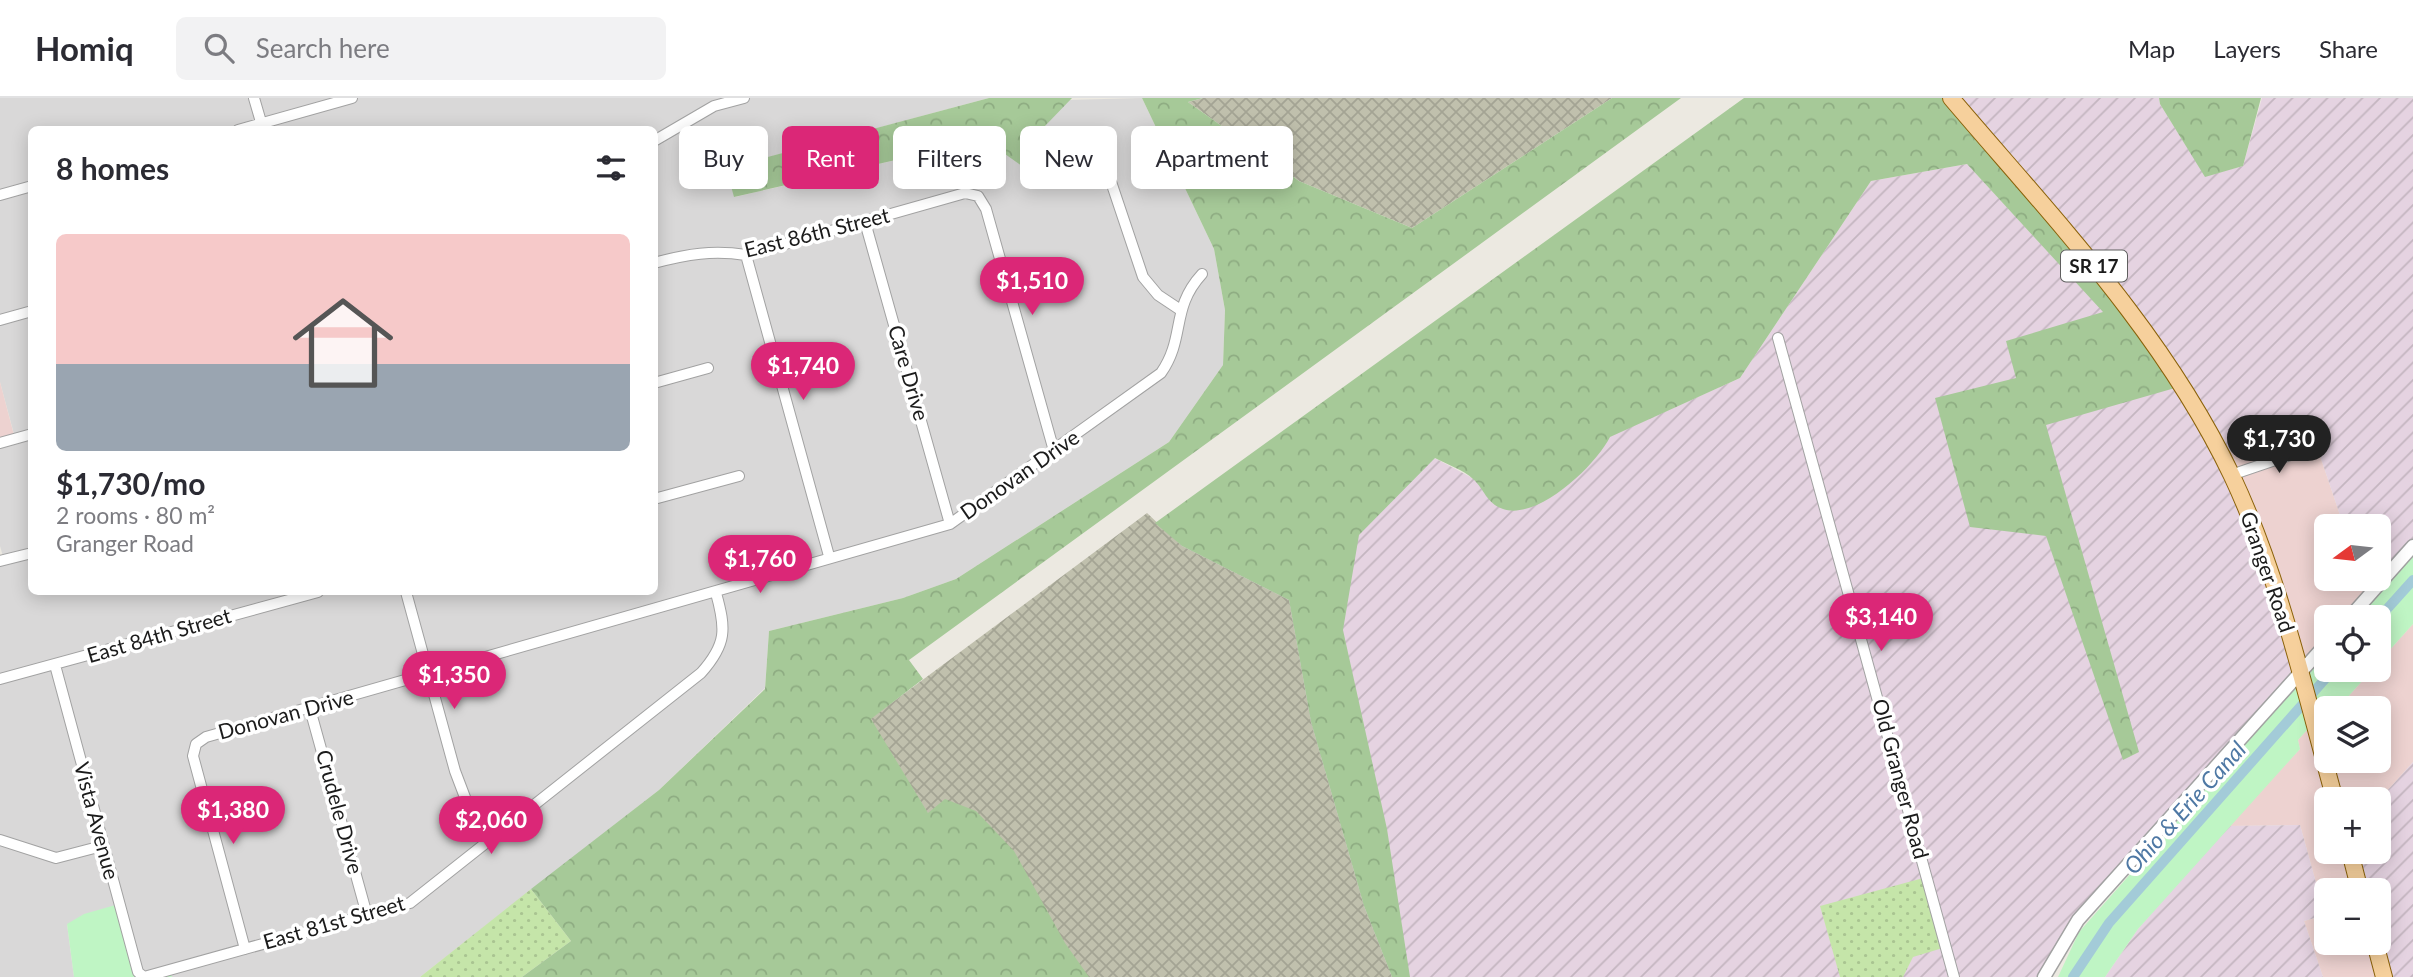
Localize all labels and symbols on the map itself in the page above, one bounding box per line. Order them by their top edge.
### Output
street label: East 86th Street [741,201,892,262]
road number: SR 17 [2061,250,2127,282]
pin: $1,510 [975,258,1089,317]
street label: Care Drive [884,322,935,423]
pin: $1,740 [746,342,860,402]
pin: $1,730 [2222,416,2336,475]
street label: Donovan Drive [955,424,1083,524]
street label: Granger Road [2236,508,2301,635]
north arrow [2314,514,2390,592]
pin: $1,760 [703,536,817,595]
pin: $3,140 [1824,594,1938,653]
street label: East 84th Street [84,602,234,667]
pin: $1,350 [397,652,511,711]
street label: Donovan Drive [215,683,356,744]
street label: Old Granger Road [1868,696,1935,861]
water label: Ohio & Erie Canal [2117,735,2251,879]
street label: Crudele Drive [312,747,369,877]
street label: Vista Avenue [70,759,125,882]
pin: $1,380 [176,786,290,846]
pin: $2,060 [434,796,548,856]
street label: East 81st Street [260,889,408,954]

